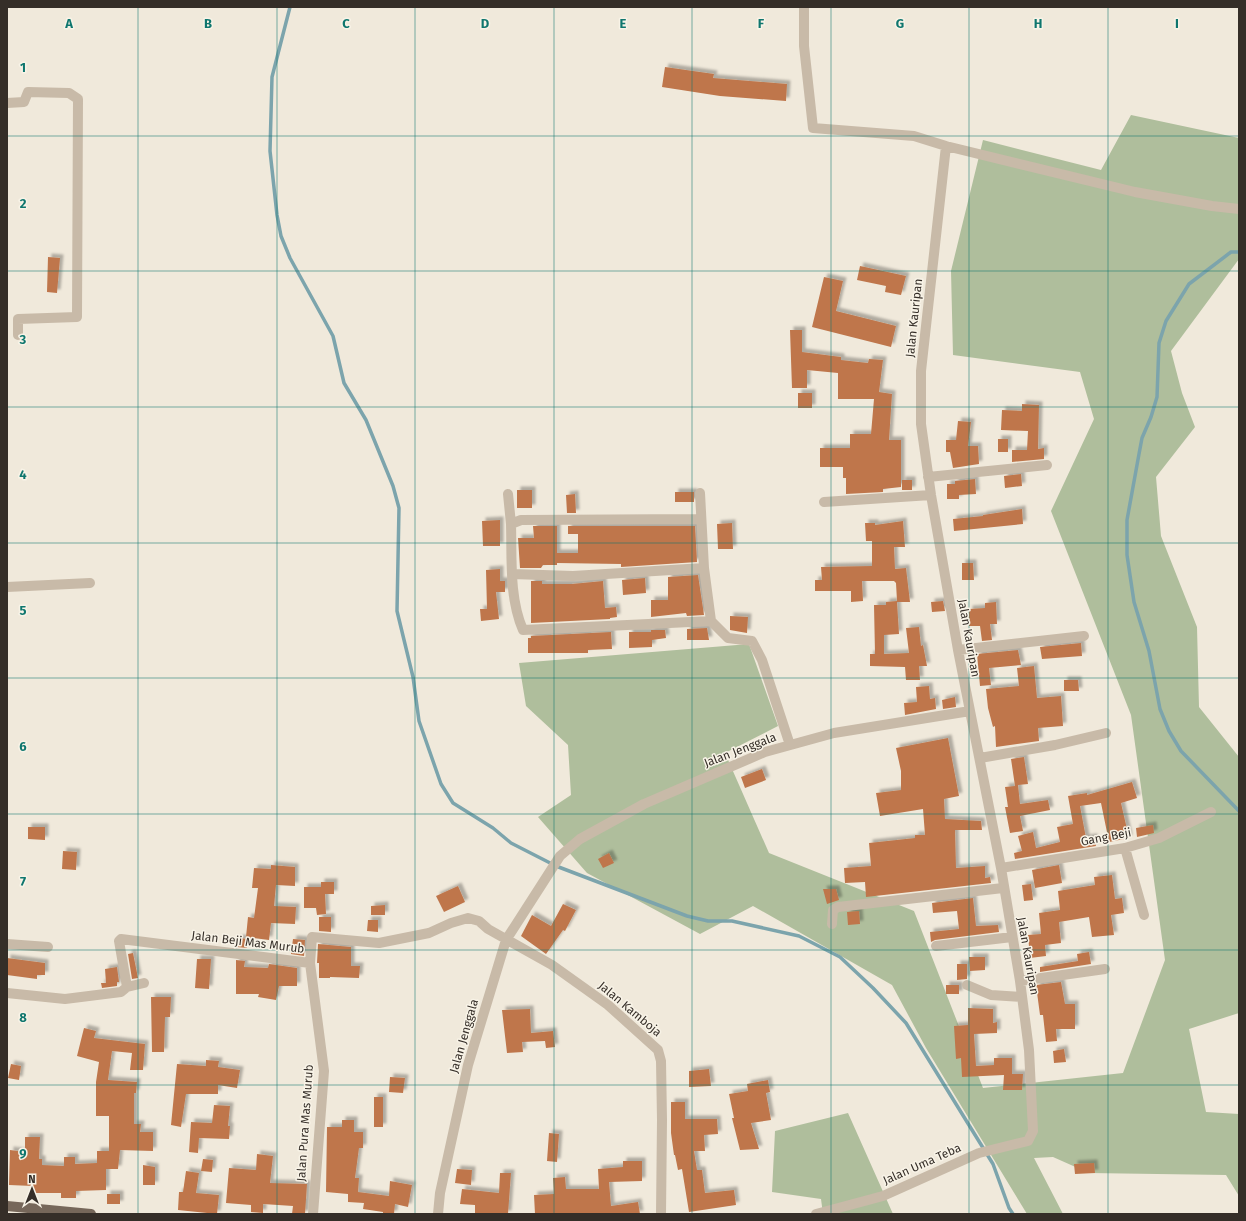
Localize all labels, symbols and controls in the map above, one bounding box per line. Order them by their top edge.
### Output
text: A [64,16,73,31]
text: B [204,16,212,31]
text: C [342,16,350,31]
text: D [481,16,490,31]
text: E [620,16,627,31]
text: F [758,16,765,31]
text: G [896,16,904,31]
text: H [1034,16,1042,31]
text: I [1175,16,1179,31]
text: 1 [20,60,26,75]
text: 2 [20,196,27,211]
street label: Jalan Kauripan [903,278,925,358]
text: 3 [19,332,27,347]
text: 4 [19,467,27,482]
street label: Jalan Kauripan [955,598,983,678]
text: 5 [20,603,27,618]
street label: Jalan Jenggala [702,730,778,770]
text: 6 [19,739,27,754]
street label: Gang Beji [1080,825,1132,849]
text: 7 [20,874,26,889]
street label: Jalan Kauripan [1014,916,1042,996]
street label: Jalan Beji Mas Murub [191,928,305,956]
street label: Jalan Kamboja [596,979,664,1039]
street label: Jalan Jenggala [447,997,481,1075]
text: 8 [19,1010,27,1025]
street label: Jalan Pura Mas Murub [294,1064,316,1182]
street label: Jalan Uma Teba [881,1141,963,1187]
text: 9 [19,1146,27,1161]
north arrow [12,1169,52,1209]
text: N [28,1173,36,1186]

